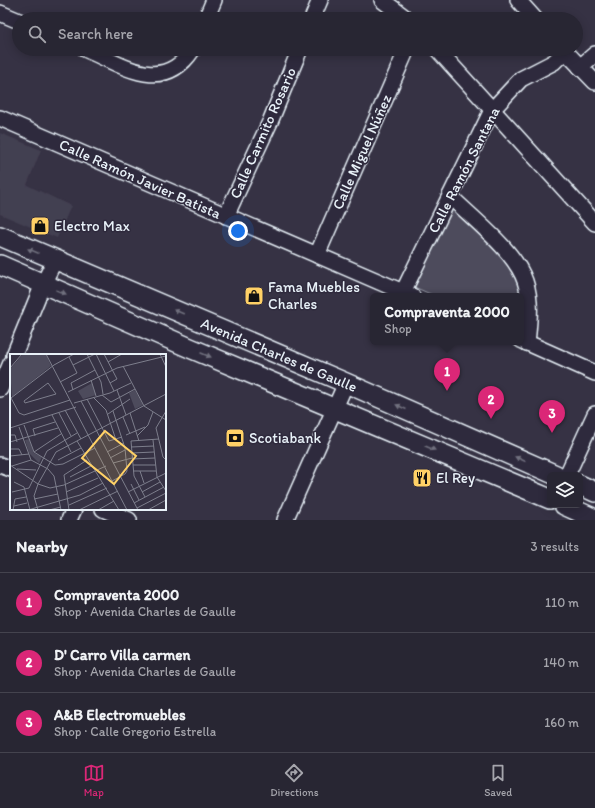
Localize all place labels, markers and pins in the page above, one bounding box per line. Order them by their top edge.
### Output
shop icon: Electro Max [29,215,51,237]
place label: Electro Max [54,217,130,235]
place label: Fama Muebles Charles [268,278,360,313]
shop icon: Fama Muebles Charles [243,285,265,307]
pin: 1 [434,358,460,391]
pin: 2 [478,386,504,419]
pin: 3 [539,400,565,433]
bank icon: Scotiabank [224,427,246,449]
place label: Scotiabank [249,429,322,447]
restaurant icon: El Rey [411,467,433,489]
place label: El Rey [436,469,475,487]

